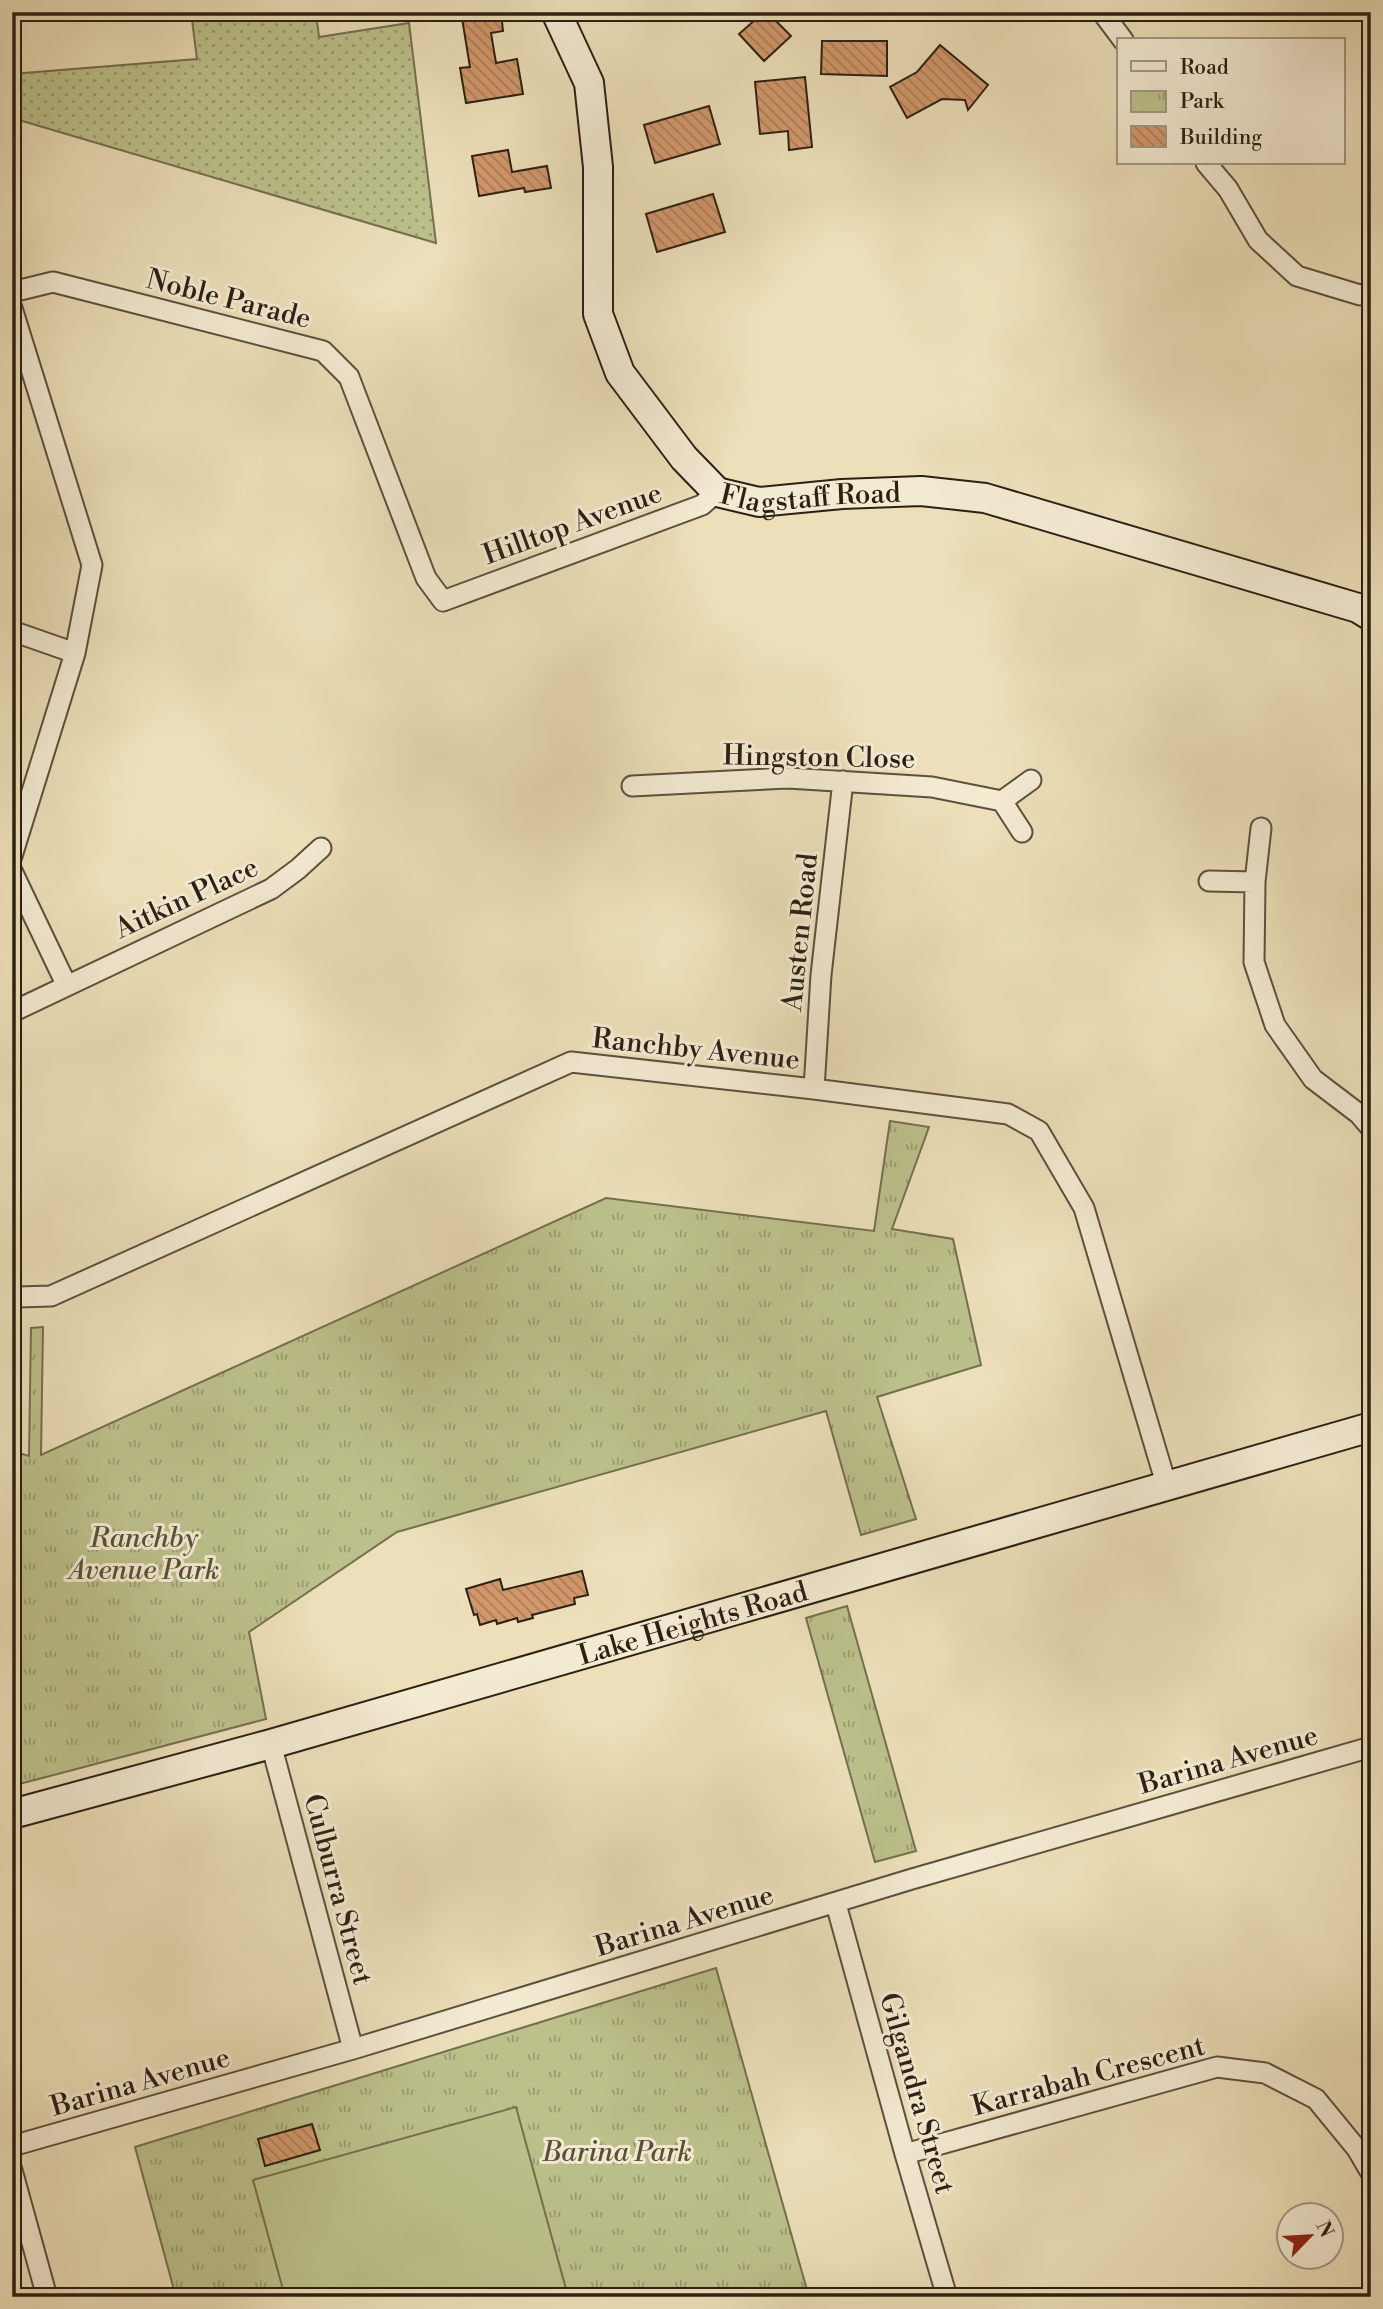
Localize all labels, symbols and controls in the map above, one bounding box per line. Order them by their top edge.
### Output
legend [1117,38,1344,164]
text: Road [1180,55,1229,81]
text: Park [1180,89,1225,115]
text: Building [1179,125,1262,151]
street label: Noble Parade [143,262,315,337]
street label: Hilltop Avenue [478,476,667,573]
street label: Flagstaff Road [716,476,901,521]
street label: Hingston Close [722,738,916,777]
street label: Aitkin Place [108,850,264,947]
street label: Austen Road [775,851,826,1014]
street label: Ranchby Avenue [590,1021,801,1078]
park label: Ranchby Avenue Park [66,1521,219,1588]
street label: Lake Heights Road [574,1574,812,1674]
street label: Barina Avenue [1134,1718,1322,1803]
street label: Culburra Street [295,1790,380,1989]
street label: Barina Avenue [590,1878,778,1965]
street label: Gilgandra Street [871,1989,962,2198]
street label: Karrabah Crescent [968,2029,1209,2124]
street label: Barina Avenue [46,2040,234,2125]
park label: Barina Park [541,2135,692,2170]
north arrow [1274,2200,1344,2270]
text: N [1310,2217,1339,2241]

